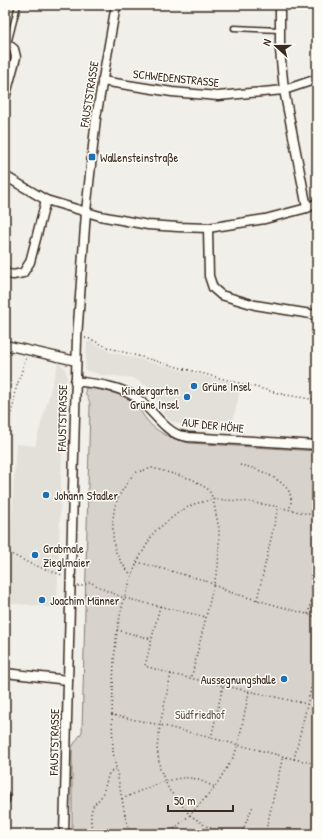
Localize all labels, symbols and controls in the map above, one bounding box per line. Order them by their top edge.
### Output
north arrow [256,26,296,66]
text: N [259,37,274,48]
street label: FAUSTSTRASSE [75,59,103,129]
street label: SCHWEDENSTRASSE [132,65,221,91]
place label: Wallensteinstraße [100,149,179,166]
marker: Wallensteinstraße [87,152,97,162]
place label: Grüne Insel [202,378,252,395]
marker: Grüne Insel [189,381,199,391]
place label: Kindergarten Grüne Insel [122,382,180,413]
street label: FAUSTSTRASSE [53,384,71,453]
marker: Kindergarten Grüne Insel [182,392,192,402]
street label: AUF DER HÖHE [181,413,245,437]
place label: Johann Stadler [54,487,119,504]
marker: Johann Stadler [41,490,51,500]
place label: Grabmale Zieglmaier [43,540,90,571]
marker: Grabmale Zieglmaier [30,550,40,560]
place label: Joachim Männer [50,592,120,609]
marker: Joachim Männer [37,595,47,605]
place label: Aussegnungshalle [201,671,276,688]
marker: Aussegnungshalle [279,674,289,684]
park label: Südfriedhof [175,706,226,723]
street label: FAUSTSTRASSE [45,708,63,777]
scale bar [168,787,233,813]
text: 50 m [174,792,195,809]

